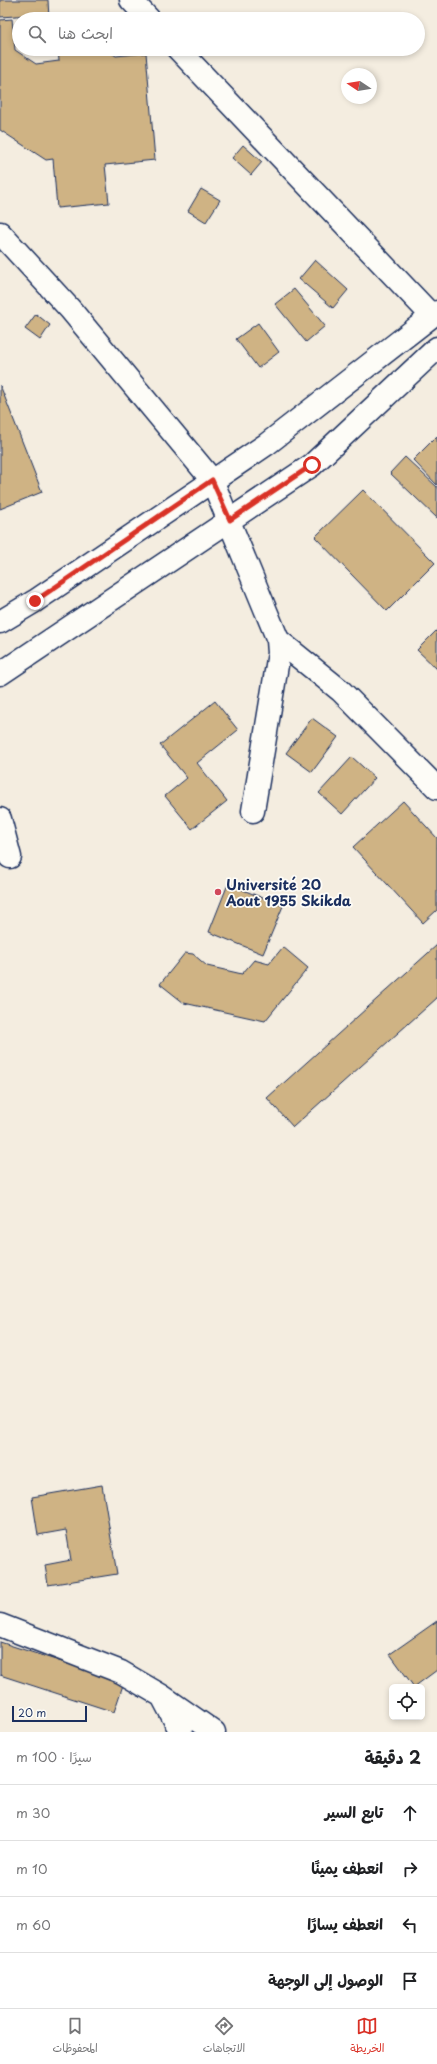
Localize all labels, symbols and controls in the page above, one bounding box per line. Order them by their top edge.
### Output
search box [12,12,425,56]
text: ابحث هنا [58,21,113,44]
icon: search [26,23,48,45]
north arrow [341,68,377,104]
route start [303,456,321,474]
route end [26,592,44,610]
place label: Université 20 Aout 1955 Skikda [225,874,352,911]
marker: Université 20 Aout 1955 Skikda [213,887,223,897]
map controls [389,1684,425,1720]
button: locate [389,1684,425,1720]
scale bar [12,1704,87,1723]
text: 20 m [18,1704,46,1721]
text: 2 دقيقة [364,1744,421,1770]
text: سيرًا · 100 m [16,1747,92,1766]
text: تابع السير [325,1800,383,1823]
icon: ahead [399,1802,421,1824]
text: 30 m [16,1803,50,1822]
text: انعطف يمينًا [311,1856,383,1879]
icon: right [399,1858,421,1880]
text: 10 m [16,1859,47,1878]
text: انعطف يسارًا [307,1912,383,1935]
icon: left [399,1914,421,1936]
text: 60 m [16,1915,51,1934]
text: الوصول إلى الوجهة [268,1968,383,1991]
icon: arrive [399,1970,421,1992]
tab: المحفوظات [53,2015,98,2058]
tab: الاتجاهات [203,2015,245,2058]
tab: الخريطة [350,2015,385,2058]

